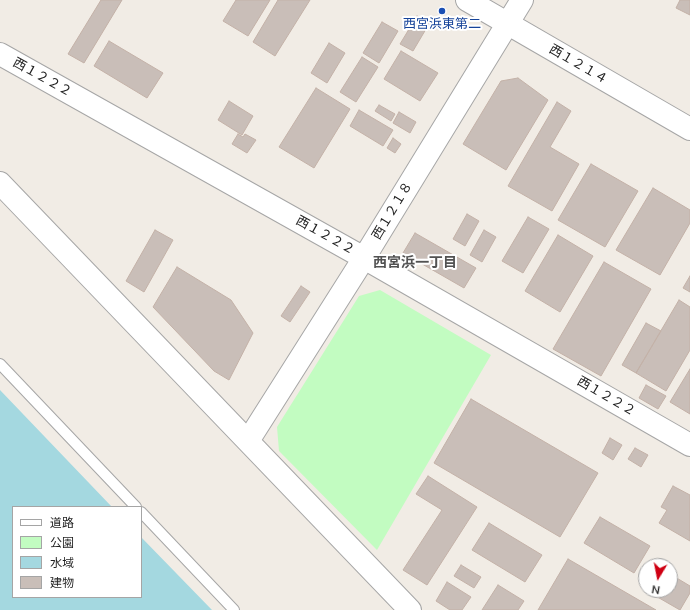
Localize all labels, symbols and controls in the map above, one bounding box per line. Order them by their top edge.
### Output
marker: 西宮浜東第二 [437,6,447,16]
place label: 西宮浜東第二 [403,17,481,33]
street label: 西１２１４ [546,42,610,88]
street label: 西１２２２ [10,55,74,101]
street label: 西１２１８ [370,179,416,243]
street label: 西１２２２ [293,213,357,259]
district label: 西宮浜一丁目 [373,256,457,272]
street label: 西１２２２ [574,374,638,420]
legend [12,506,142,598]
text: 道路 [50,515,74,531]
text: 公園 [50,535,74,551]
text: 水域 [50,555,74,571]
north arrow [638,558,678,598]
text: 建物 [50,575,74,591]
text: N [651,581,661,597]

